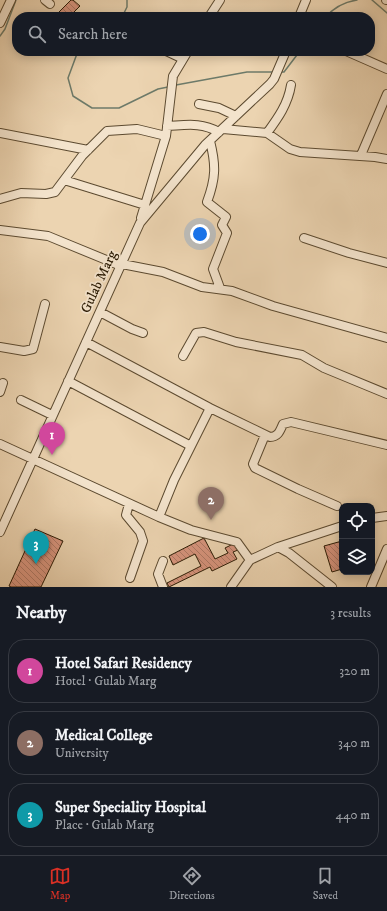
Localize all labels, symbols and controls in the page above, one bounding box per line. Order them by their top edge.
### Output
search box [12,12,375,56]
icon: search [26,23,48,45]
text: Search here [58,25,127,44]
your location [190,224,210,244]
street label: Gulab Marg [77,248,121,316]
pin: 1 [39,422,65,455]
pin: 2 [198,487,224,520]
map controls [339,503,375,575]
button: locate [339,503,375,539]
pin: 3 [23,531,49,564]
button: layers [339,539,375,575]
text: Nearby [16,602,66,624]
text: 3 results [330,605,371,621]
text: Hotel Safari Residency [55,654,192,673]
text: 1 [28,663,32,679]
text: 320 m [339,663,370,679]
text: Hotel · Gulab Marg [55,673,156,689]
text: Medical College [55,726,153,745]
text: 2 [27,735,33,751]
text: 340 m [338,735,370,751]
text: University [55,745,109,761]
text: Super Speciality Hospital [55,798,206,817]
text: 3 [28,807,32,823]
text: 440 m [335,807,370,823]
text: Place · Gulab Marg [55,817,154,833]
tab: Map [49,865,71,903]
tab: Directions [169,865,215,903]
tab: Saved [313,865,338,903]

